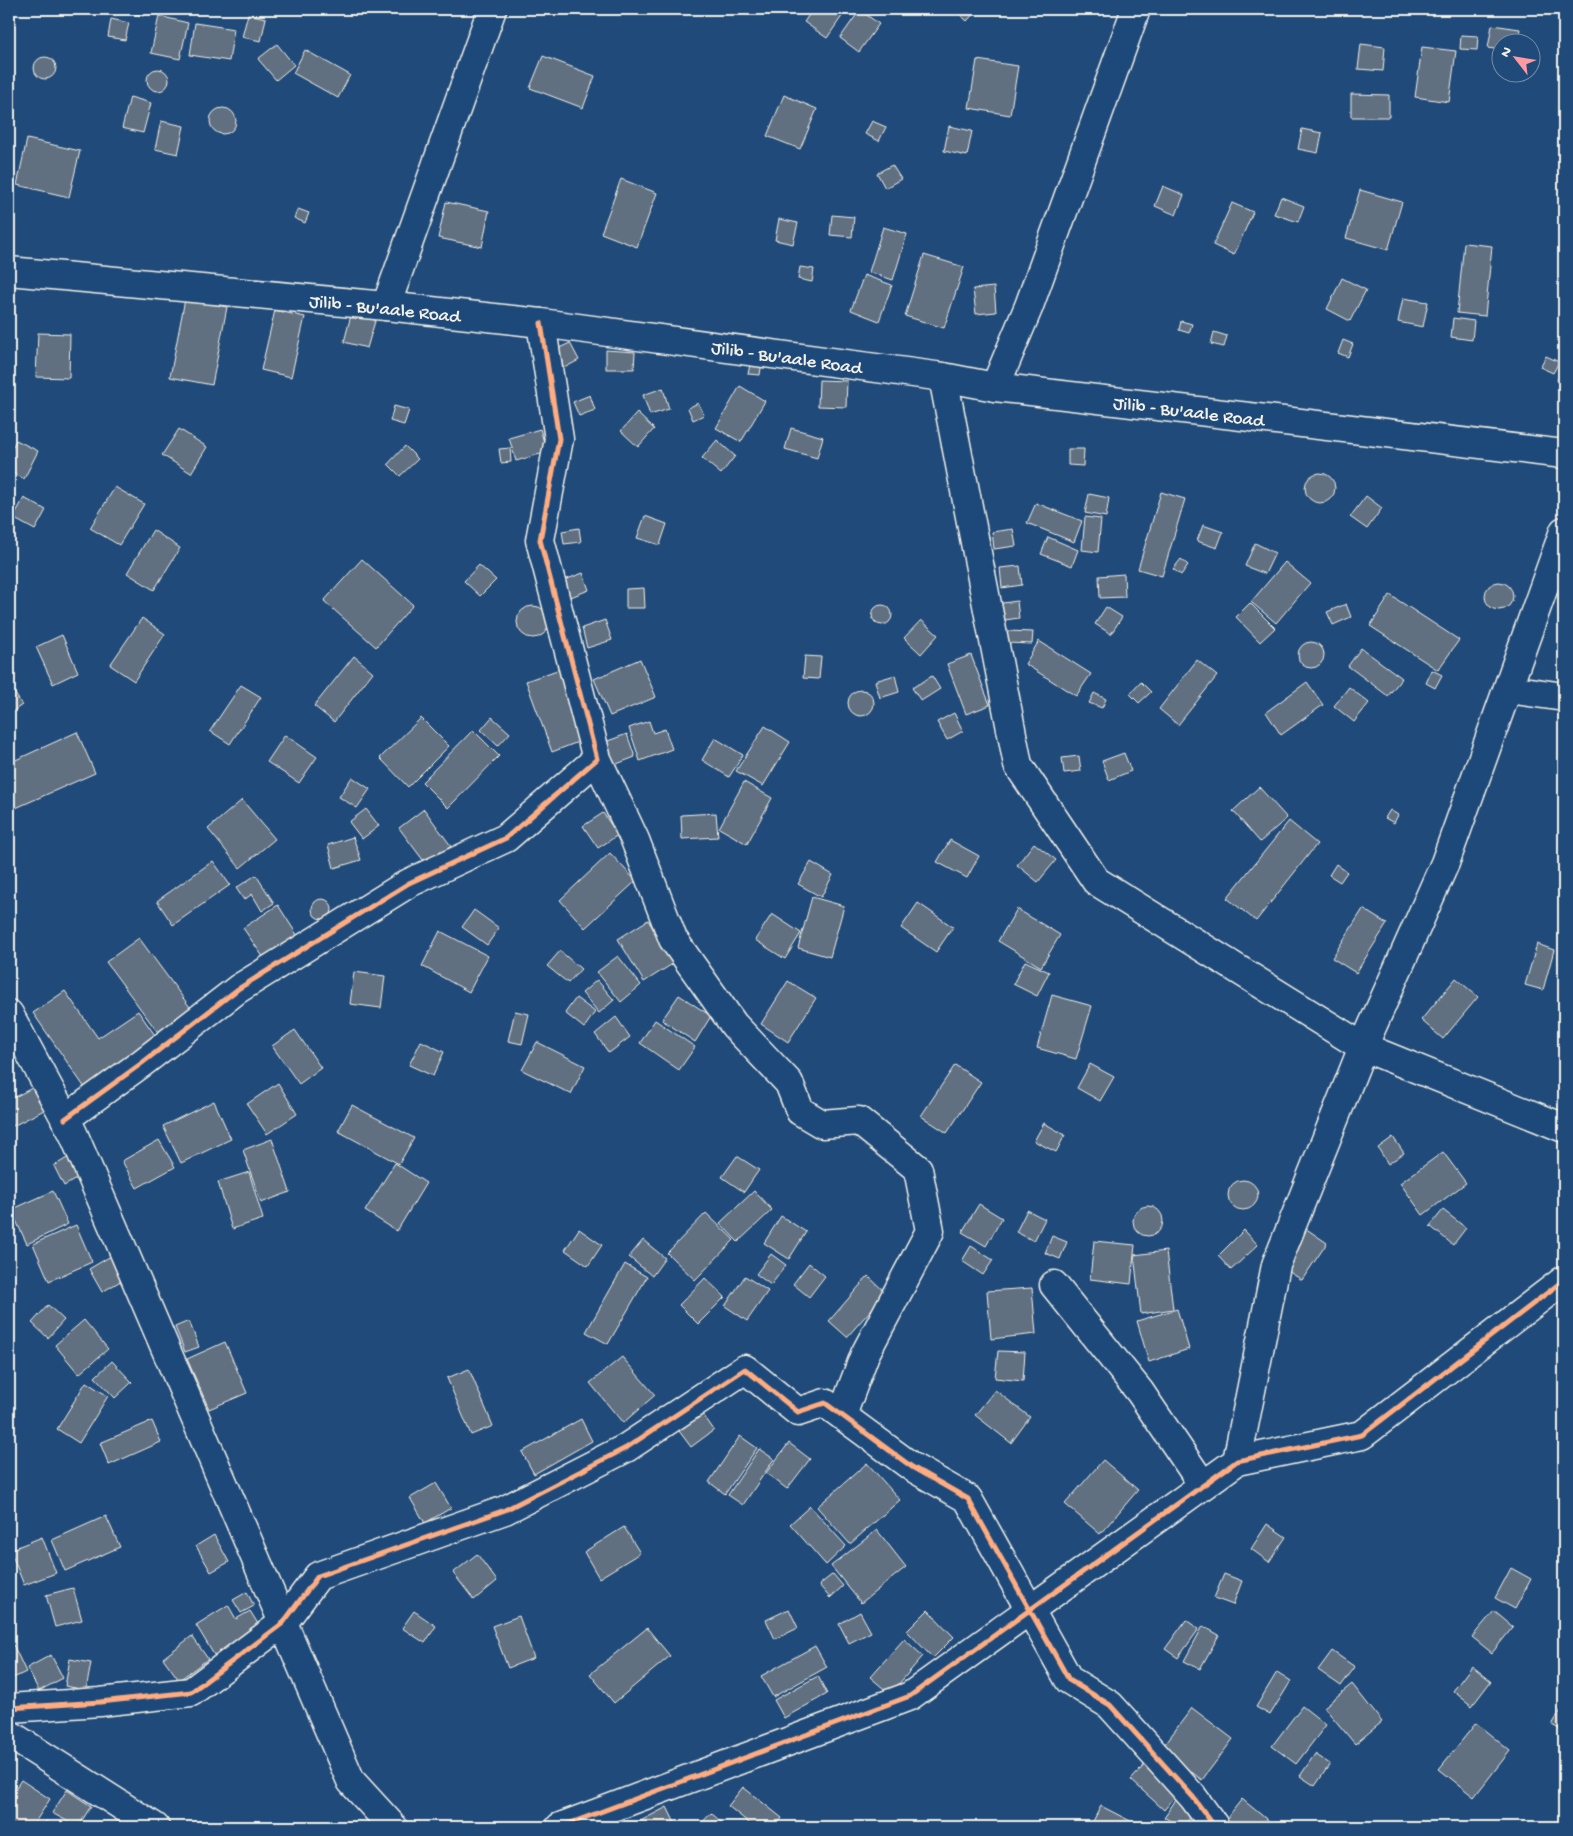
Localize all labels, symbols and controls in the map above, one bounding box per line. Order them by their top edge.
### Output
north arrow [1490,32,1540,82]
text: N [1497,44,1517,61]
street label: Jilib - Bu'aale Road [308,291,463,330]
street label: Jilib - Bu'aale Road [710,337,865,382]
street label: Jilib - Bu'aale Road [1112,393,1267,434]

